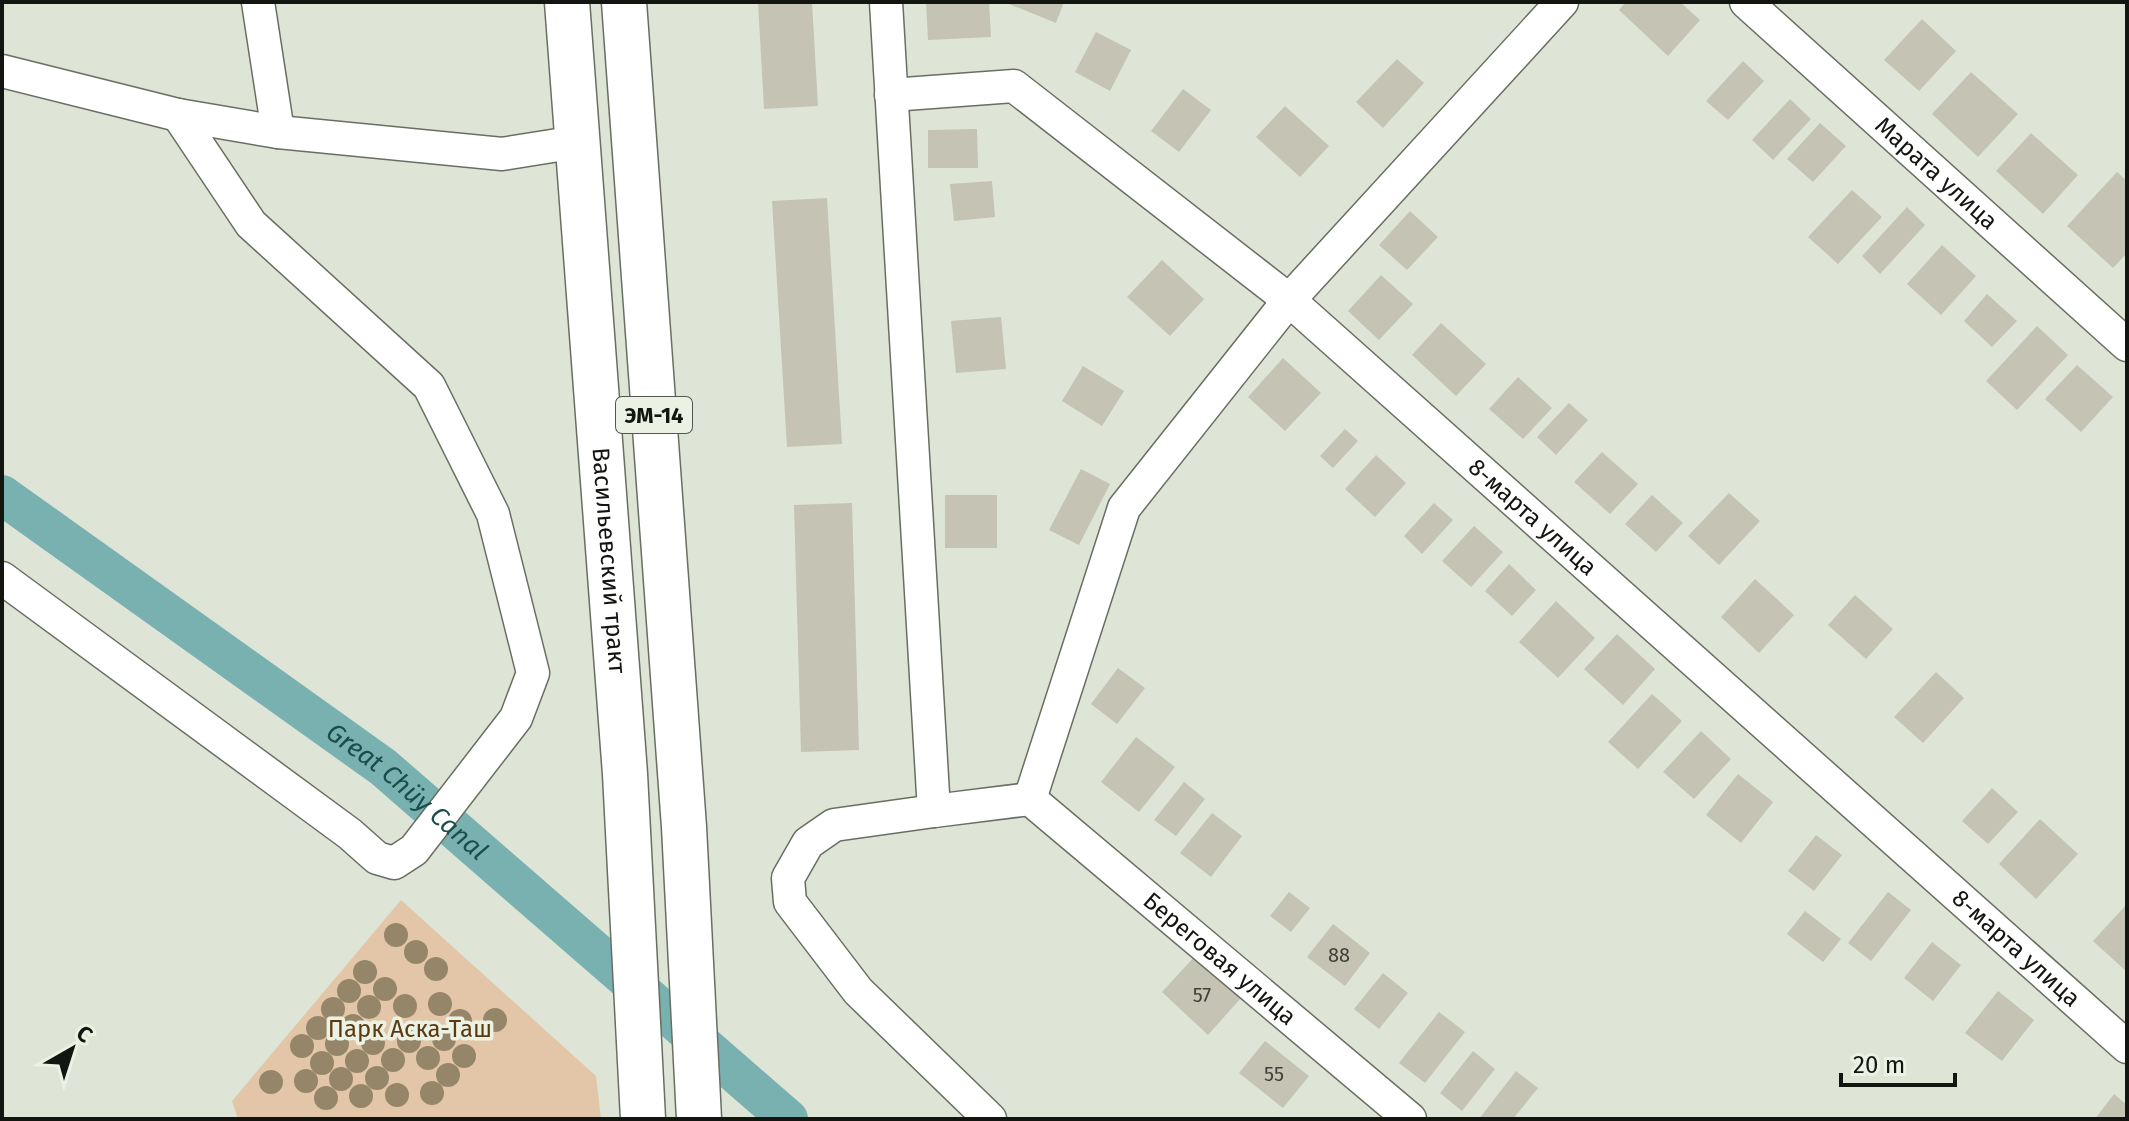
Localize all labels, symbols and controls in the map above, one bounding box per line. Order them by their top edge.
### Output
street label: Марата улица [1869,111,2003,235]
road number: ЭМ-14 [616,397,692,433]
street label: Васильевский тракт [587,446,631,675]
street label: 8-марта улица [1463,453,1602,581]
water label: Great Chüy Canal [320,716,494,866]
street label: 8-марта улица [1946,884,2086,1013]
street label: Береговая улица [1138,887,1302,1031]
house number: 88 [1328,943,1350,967]
house number: 57 [1193,983,1211,1007]
north arrow [32,1009,112,1089]
park label: Парк Аска-Таш [328,1015,492,1043]
text: С [71,1019,98,1049]
scale bar [1841,1037,1955,1087]
text: 20 m [1853,1051,1905,1079]
house number: 55 [1264,1062,1284,1086]

